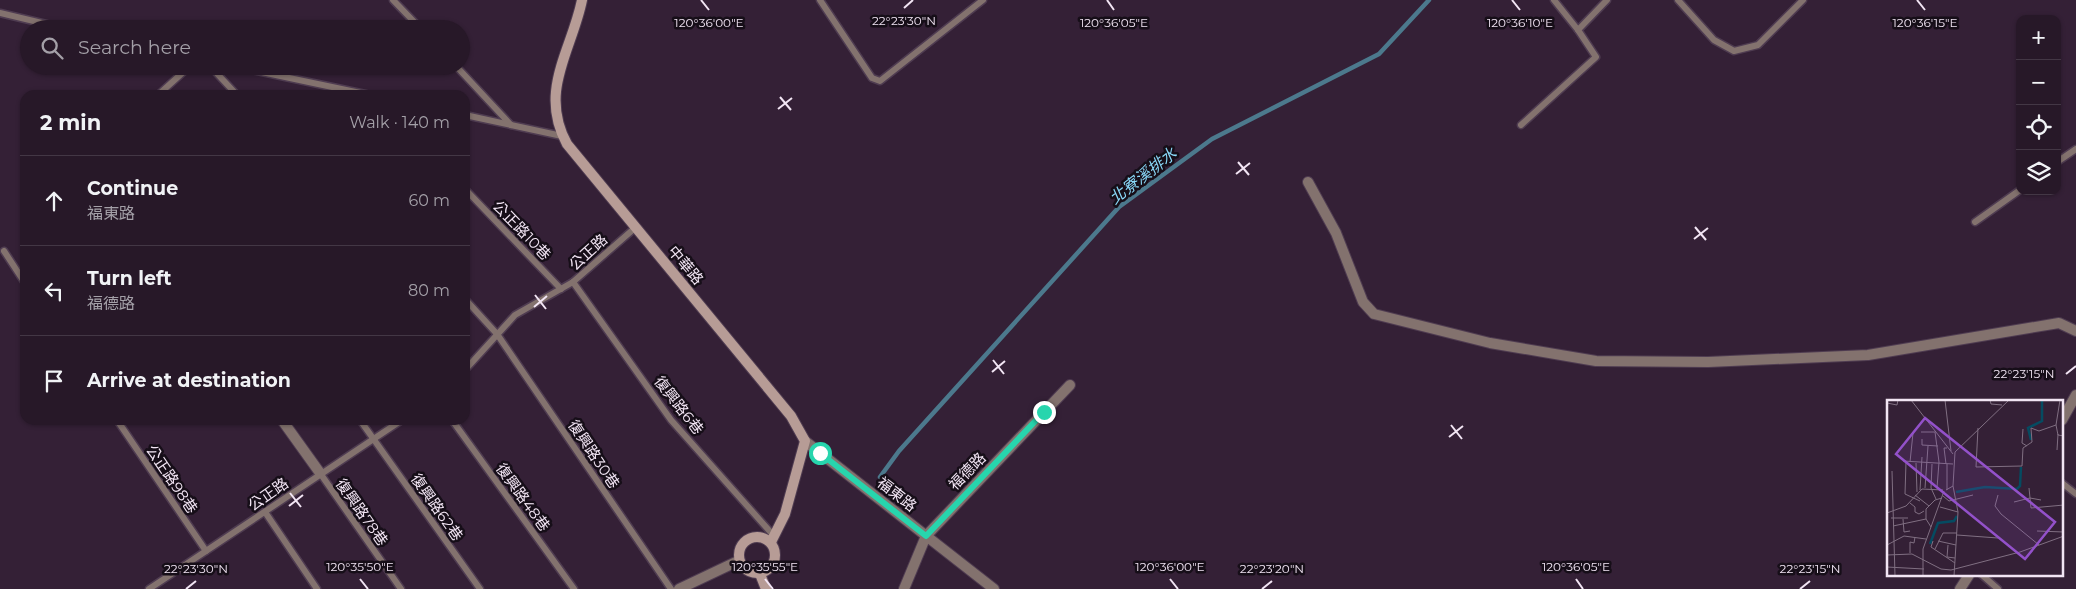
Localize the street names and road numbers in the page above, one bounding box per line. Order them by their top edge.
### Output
street label: 公正路10巷 [489,196,555,264]
street label: 公正路 [565,230,611,274]
street label: 中華路 [664,242,708,288]
street label: 復興路6巷 [650,372,708,438]
street label: 復興路30巷 [564,416,624,492]
street label: 公正路98巷 [142,441,202,517]
street label: 福德路 [945,448,989,494]
street label: 復興路48巷 [492,459,554,535]
street label: 復興路62巷 [407,470,467,544]
street label: 公正路 [244,473,292,515]
street label: 福東路 [873,473,921,515]
street label: 復興路78巷 [332,475,392,549]

